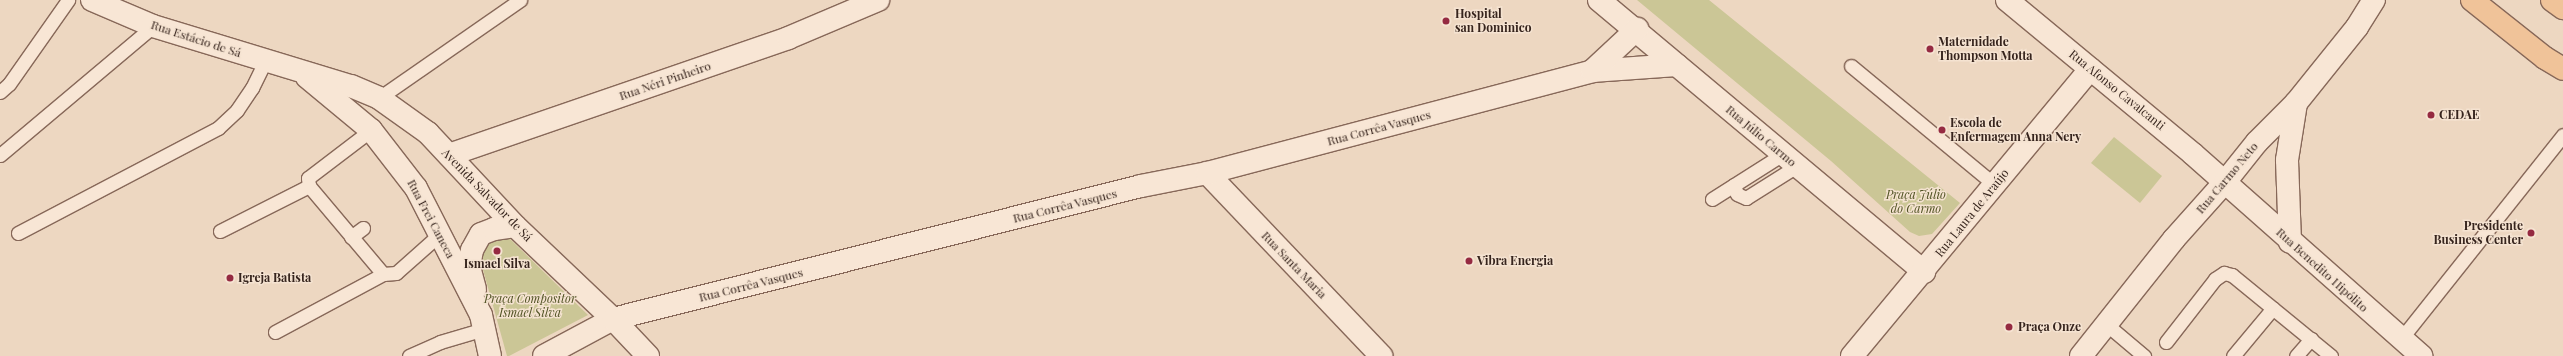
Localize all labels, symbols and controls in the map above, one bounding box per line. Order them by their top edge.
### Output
place label: Hospital san Dominico [1455,7,1532,35]
marker: Hospital san Dominico [1440,15,1452,27]
street label: Rua Estácio de Sá [149,18,243,60]
place label: Maternidade Thompson Motta [1938,35,2033,63]
marker: Maternidade Thompson Motta [1925,44,1935,54]
street label: Rua Afonso Cavalcanti [2066,47,2168,133]
street label: Rua Néri Pinheiro [617,59,713,103]
street label: Rua Júlio Carmo [1723,102,1799,170]
street label: Rua Corrêa Vasques [1325,107,1433,149]
place label: CEDAE [2439,108,2479,122]
marker: CEDAE [2426,110,2436,120]
place label: Escola de Enfermagem Anna Nery [1950,116,2082,144]
marker: Escola de Enfermagem Anna Nery [1937,125,1947,135]
street label: Rua Carmo Neto [2193,139,2261,217]
street label: Avenida Salvador de Sá [439,145,535,245]
street label: Rua Laura de Araújo [1932,166,2012,260]
street label: Rua Frei Caneca [404,177,458,261]
street label: Rua Corrêa Vasques [1011,186,1119,226]
park label: Praça Júlio do Carmo [1886,188,1946,216]
place label: Presidente Business Center [2433,219,2523,247]
street label: Rua Benedito Hipólito [2273,225,2371,315]
street label: Rua Santa Maria [1258,228,1330,302]
marker: Presidente Business Center [2526,228,2536,238]
marker: Ismael Silva [492,246,502,256]
place label: Vibra Energia [1477,254,1553,268]
marker: Vibra Energia [1464,256,1474,266]
place label: Ismael Silva [464,257,530,271]
street label: Rua Corrêa Vasques [697,265,805,305]
place label: Igreja Batista [238,271,311,285]
marker: Igreja Batista [225,273,235,283]
park label: Praça Compositor Ismael Silva [484,292,576,320]
place label: Praça Onze [2018,320,2081,334]
marker: Praça Onze [2003,321,2015,333]

